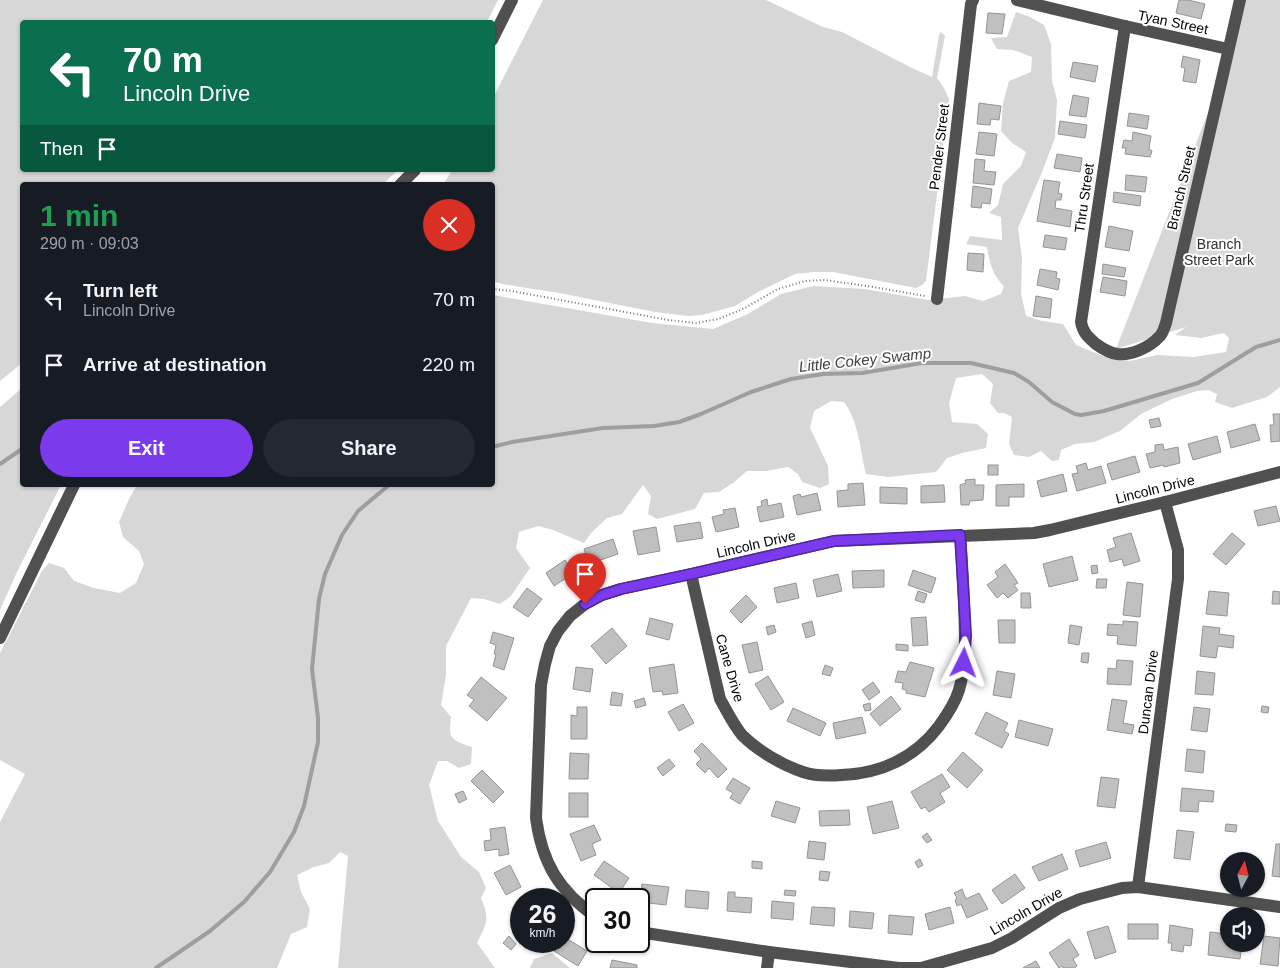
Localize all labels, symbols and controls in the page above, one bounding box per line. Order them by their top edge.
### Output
street label: Tyan Street [1136,7,1210,37]
icon: left [40,40,105,105]
text: 70 m [123,40,203,79]
text: Lincoln Drive [123,81,250,106]
street label: Pender Street [926,103,952,191]
icon: arrive [93,135,121,163]
text: Then [40,138,83,159]
street label: Branch Street [1164,144,1198,232]
street label: Thru Street [1071,162,1097,234]
text: 1 min [40,199,118,232]
button: close [423,199,475,251]
text: 290 m · 09:03 [40,235,139,252]
park label: Branch Street Park [1184,236,1255,268]
text: Turn left [83,280,158,301]
icon: left [40,286,68,314]
text: 70 m [433,289,475,310]
text: Lincoln Drive [83,302,175,319]
water label: Little Cokey Swamp [798,344,932,375]
icon: arrive [40,351,68,379]
text: Arrive at destination [83,354,267,375]
text: 220 m [422,354,475,375]
button: Exit [40,419,253,477]
button: Share [263,419,475,477]
street label: Lincoln Drive [1114,471,1196,507]
street label: Lincoln Drive [715,527,797,561]
pin [564,553,606,604]
icon: arrive [571,560,599,588]
street label: Cane Drive [713,632,747,704]
position arrow [937,636,989,688]
street label: Duncan Drive [1135,649,1161,735]
north arrow [1220,852,1265,898]
map controls [1220,852,1265,952]
street label: Lincoln Drive [987,884,1065,938]
speed limit sign: 30 [585,888,650,953]
text: 26 [529,900,556,928]
button: sound [1220,907,1265,952]
text: km/h [529,926,556,940]

